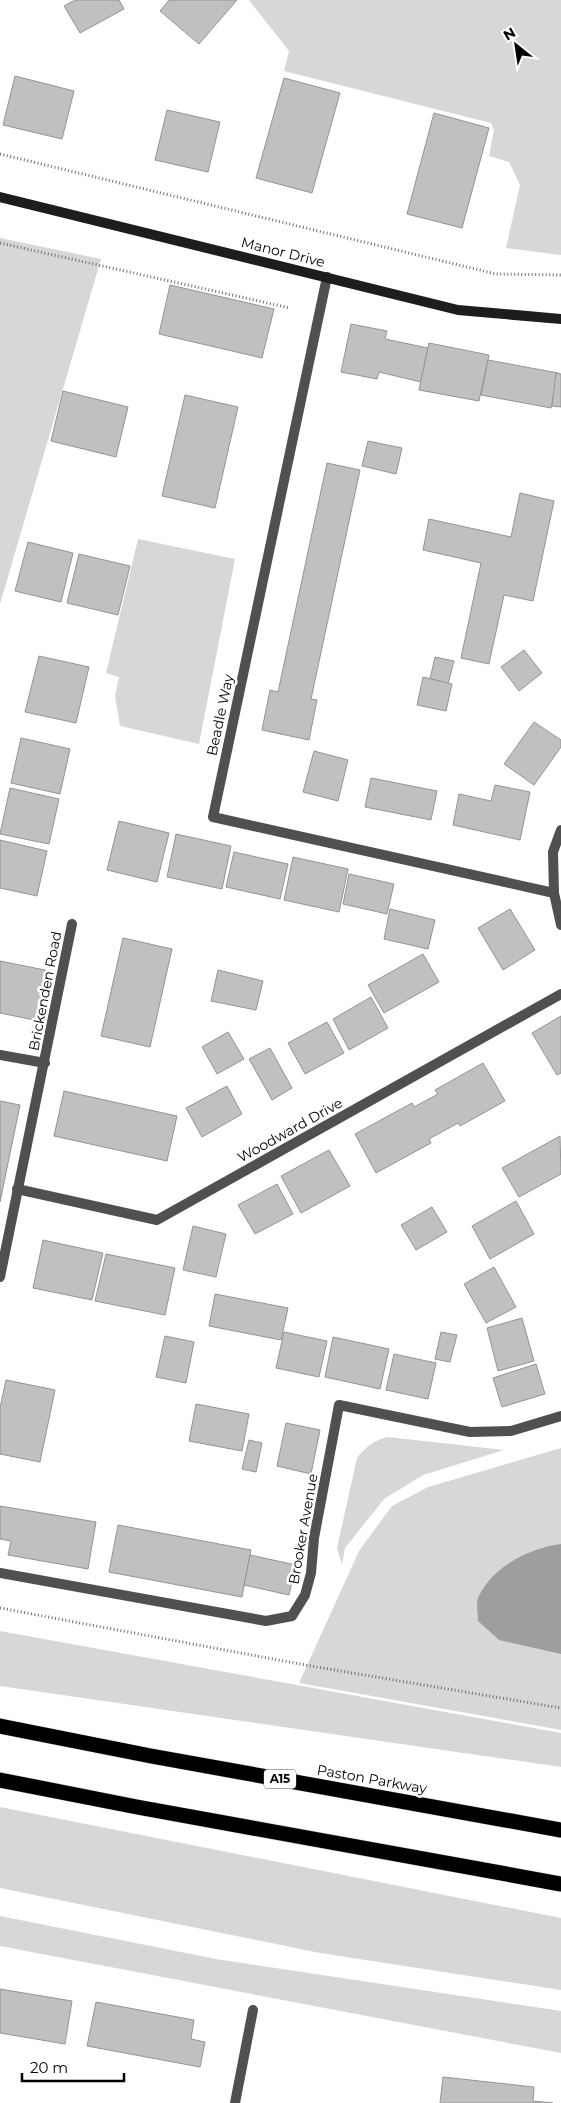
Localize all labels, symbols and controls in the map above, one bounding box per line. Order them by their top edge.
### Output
north arrow [491,20,541,70]
text: N [500,23,519,44]
street label: Manor Drive [239,233,327,271]
street label: Beadle Way [203,672,237,757]
street label: Brickenden Road [25,930,65,1052]
street label: Woodward Drive [234,1094,346,1166]
street label: Brooker Avenue [284,1472,322,1586]
street label: Paston Parkway [316,1760,429,1798]
road number: A15 [264,1770,296,1788]
scale bar [22,2050,125,2082]
text: 20 m [30,2058,68,2077]

